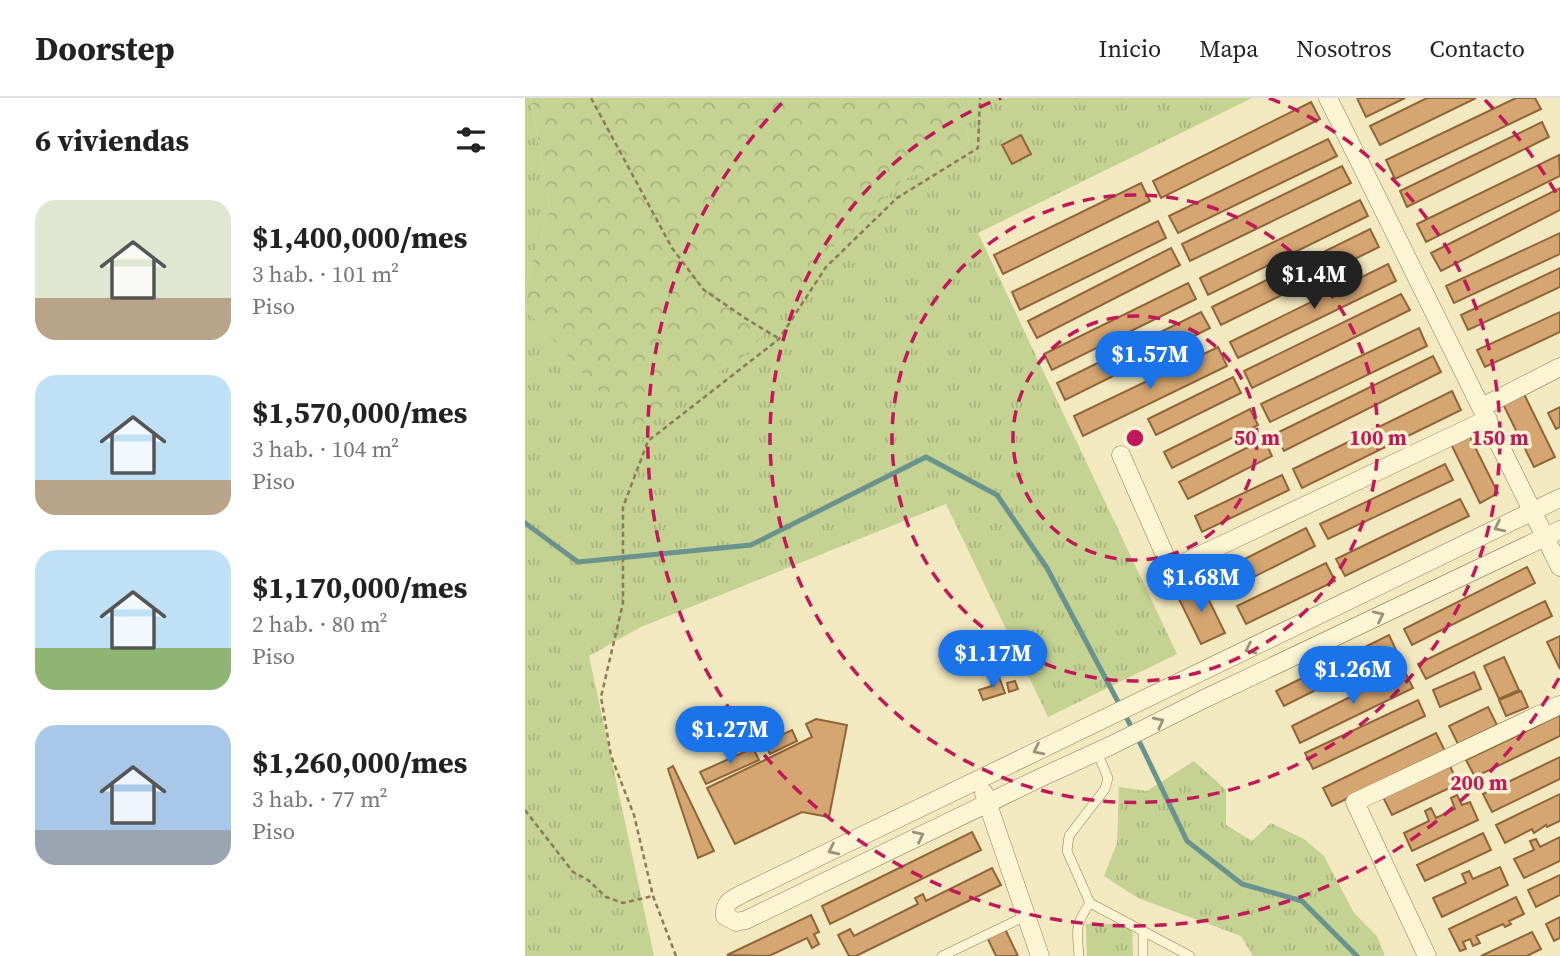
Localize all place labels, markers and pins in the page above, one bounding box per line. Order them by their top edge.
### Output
pin: $1.4M [1265,252,1363,311]
pin: $1.57M [1093,331,1207,391]
centre of rings [1123,426,1147,450]
pin: $1.68M [1144,554,1258,614]
pin: $1.17M [936,630,1050,690]
pin: $1.26M [1296,646,1410,706]
pin: $1.27M [673,706,787,766]

